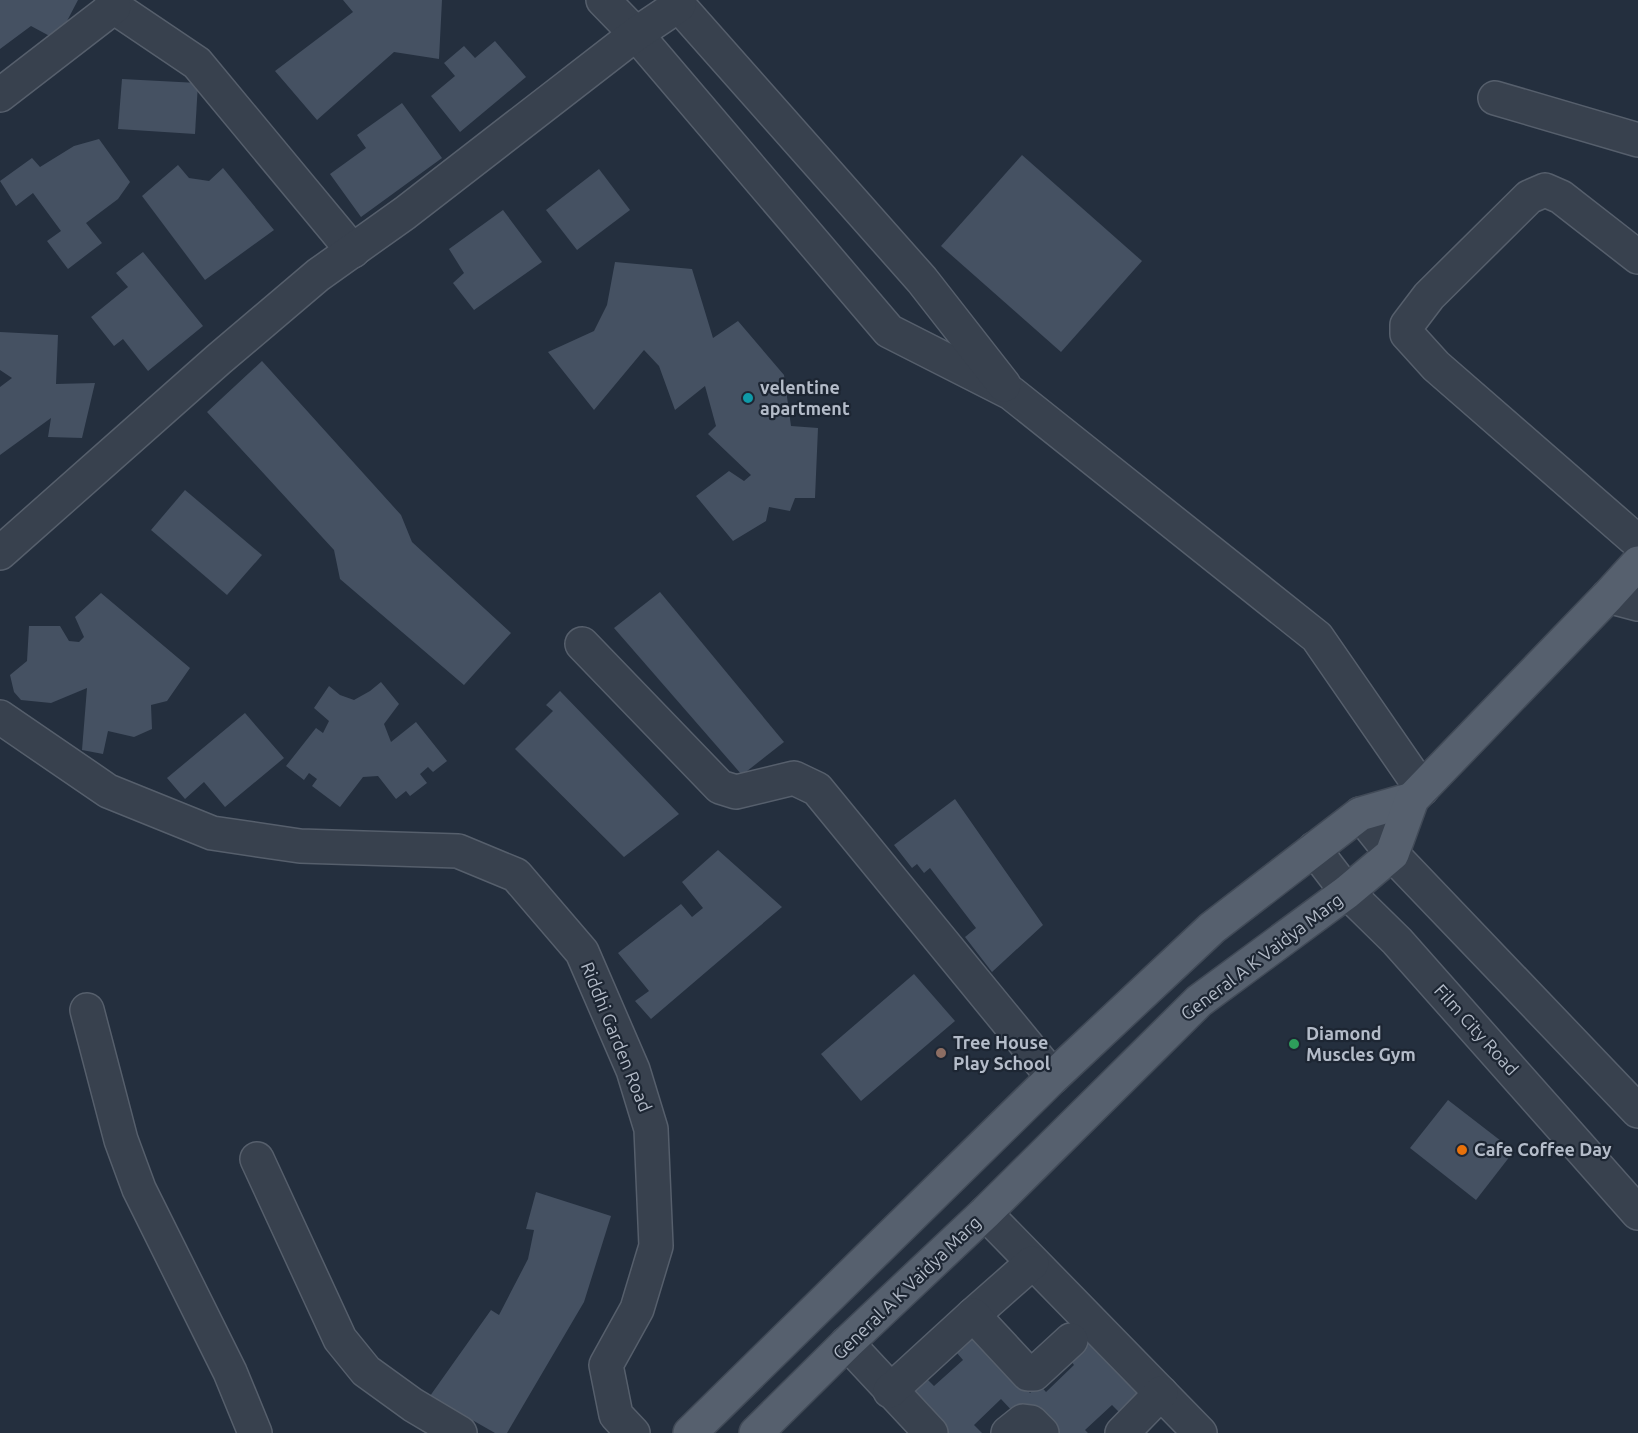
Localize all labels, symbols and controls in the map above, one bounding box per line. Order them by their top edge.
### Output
place label: velentine apartment [760,377,850,418]
marker: velentine apartment [741,391,755,405]
street label: General A K Vaidya Marg [1177,889,1346,1024]
street label: Riddhi Garden Road [578,959,656,1114]
street label: Film City Road [1431,980,1523,1079]
place label: Diamond Muscles Gym [1306,1023,1416,1064]
place label: Tree House Play School [953,1032,1051,1073]
marker: Diamond Muscles Gym [1287,1037,1301,1051]
marker: Tree House Play School [934,1046,948,1060]
place label: Cafe Coffee Day [1474,1139,1612,1159]
marker: Cafe Coffee Day [1455,1143,1469,1157]
street label: General A K Vaidya Marg [828,1212,984,1363]

